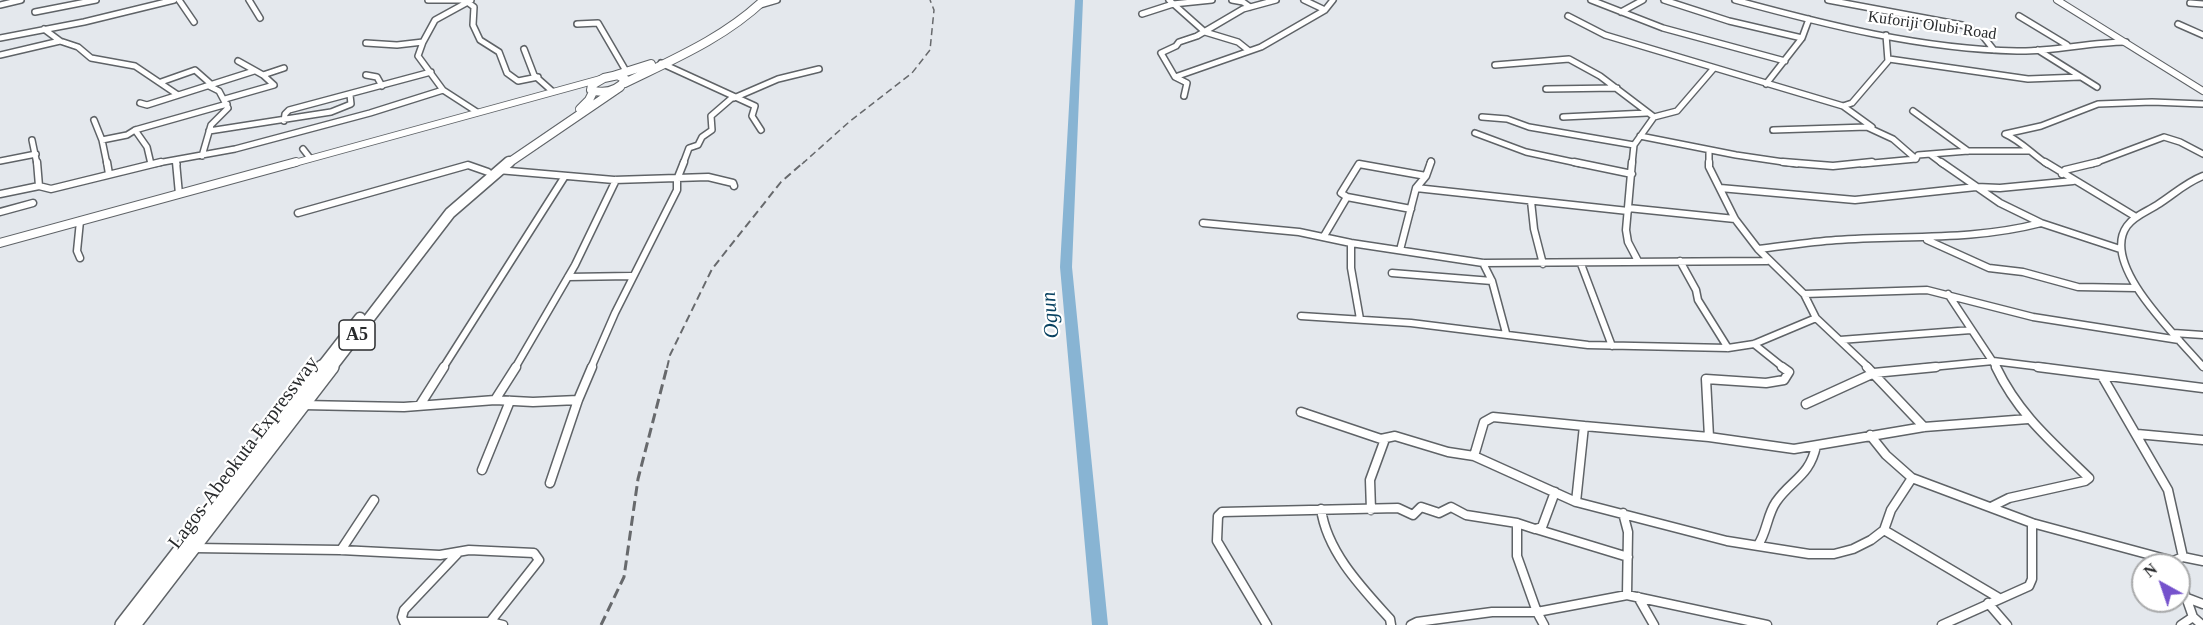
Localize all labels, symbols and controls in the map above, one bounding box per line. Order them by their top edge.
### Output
street label: Kuforiji Olubi Road [1866,7,1998,45]
water label: Ogun [1036,291,1066,339]
road number: A5 [339,320,375,350]
street label: Lagos-Abeokuta Expressway [164,352,324,554]
north arrow [2131,553,2191,613]
text: N [2141,560,2160,581]

